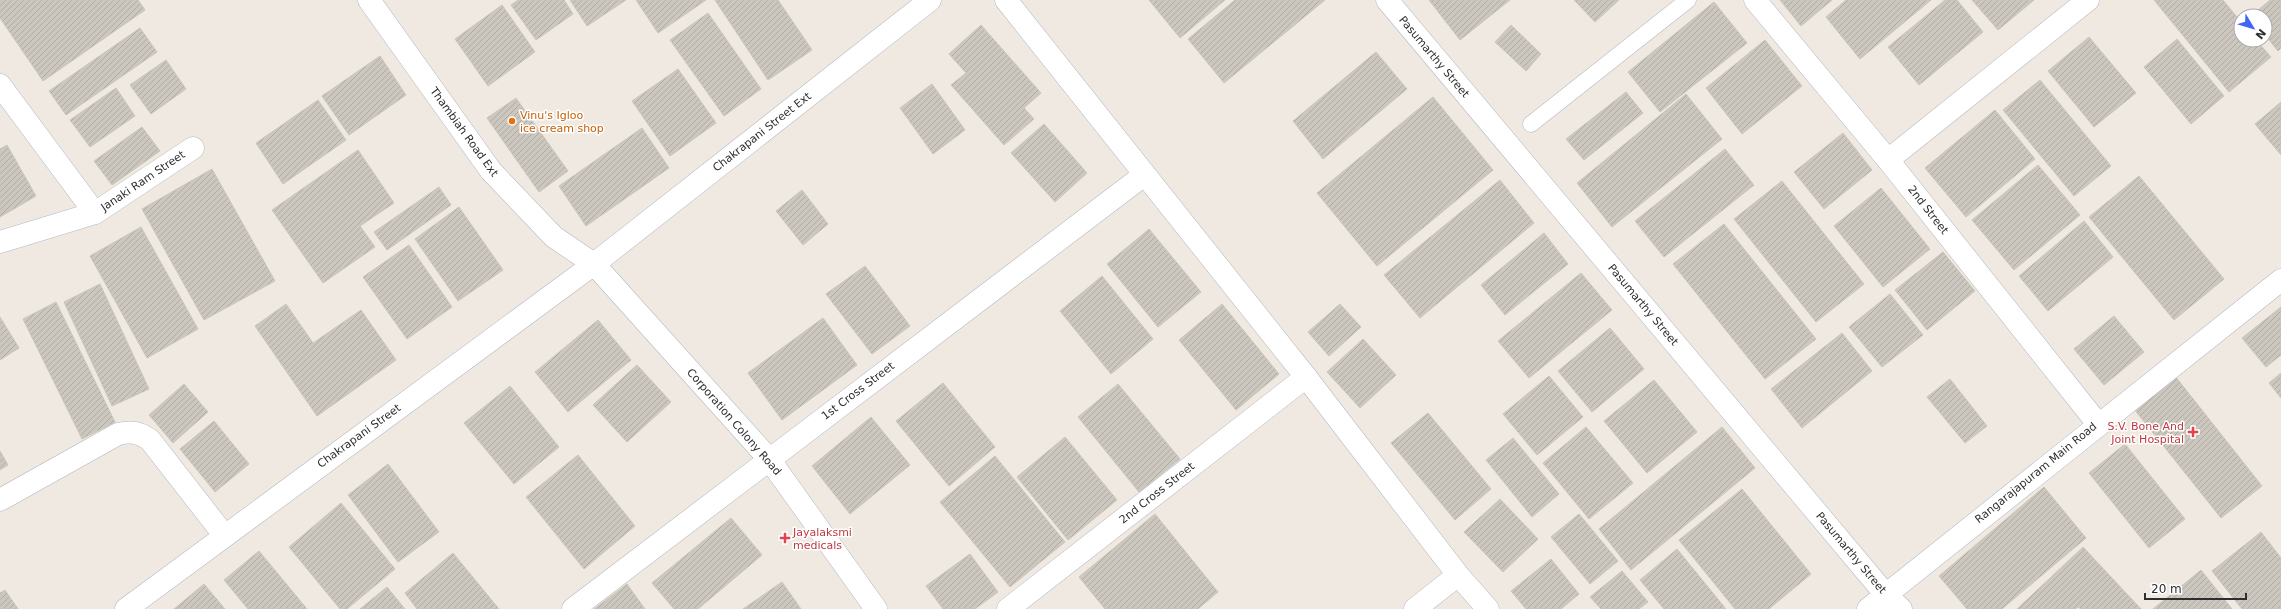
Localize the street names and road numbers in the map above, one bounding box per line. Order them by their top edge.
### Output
street label: Pasumarthy Street [1396,14,1472,101]
street label: Thambiah Road Ext [427,84,501,180]
street label: Chakrapani Street Ext [710,89,814,174]
street label: Janaki Ram Street [98,148,188,214]
street label: 2nd Street [1905,183,1951,237]
street label: Pasumarthy Street [1605,262,1681,349]
street label: 1st Cross Street [819,359,897,423]
street label: Corporation Colony Road [684,366,784,478]
street label: Chakrapani Street [315,401,404,471]
street label: Rangarajapuram Main Road [1973,420,2099,526]
street label: 2nd Cross Street [1117,459,1198,526]
street label: Pasumarthy Street [1813,510,1889,597]

